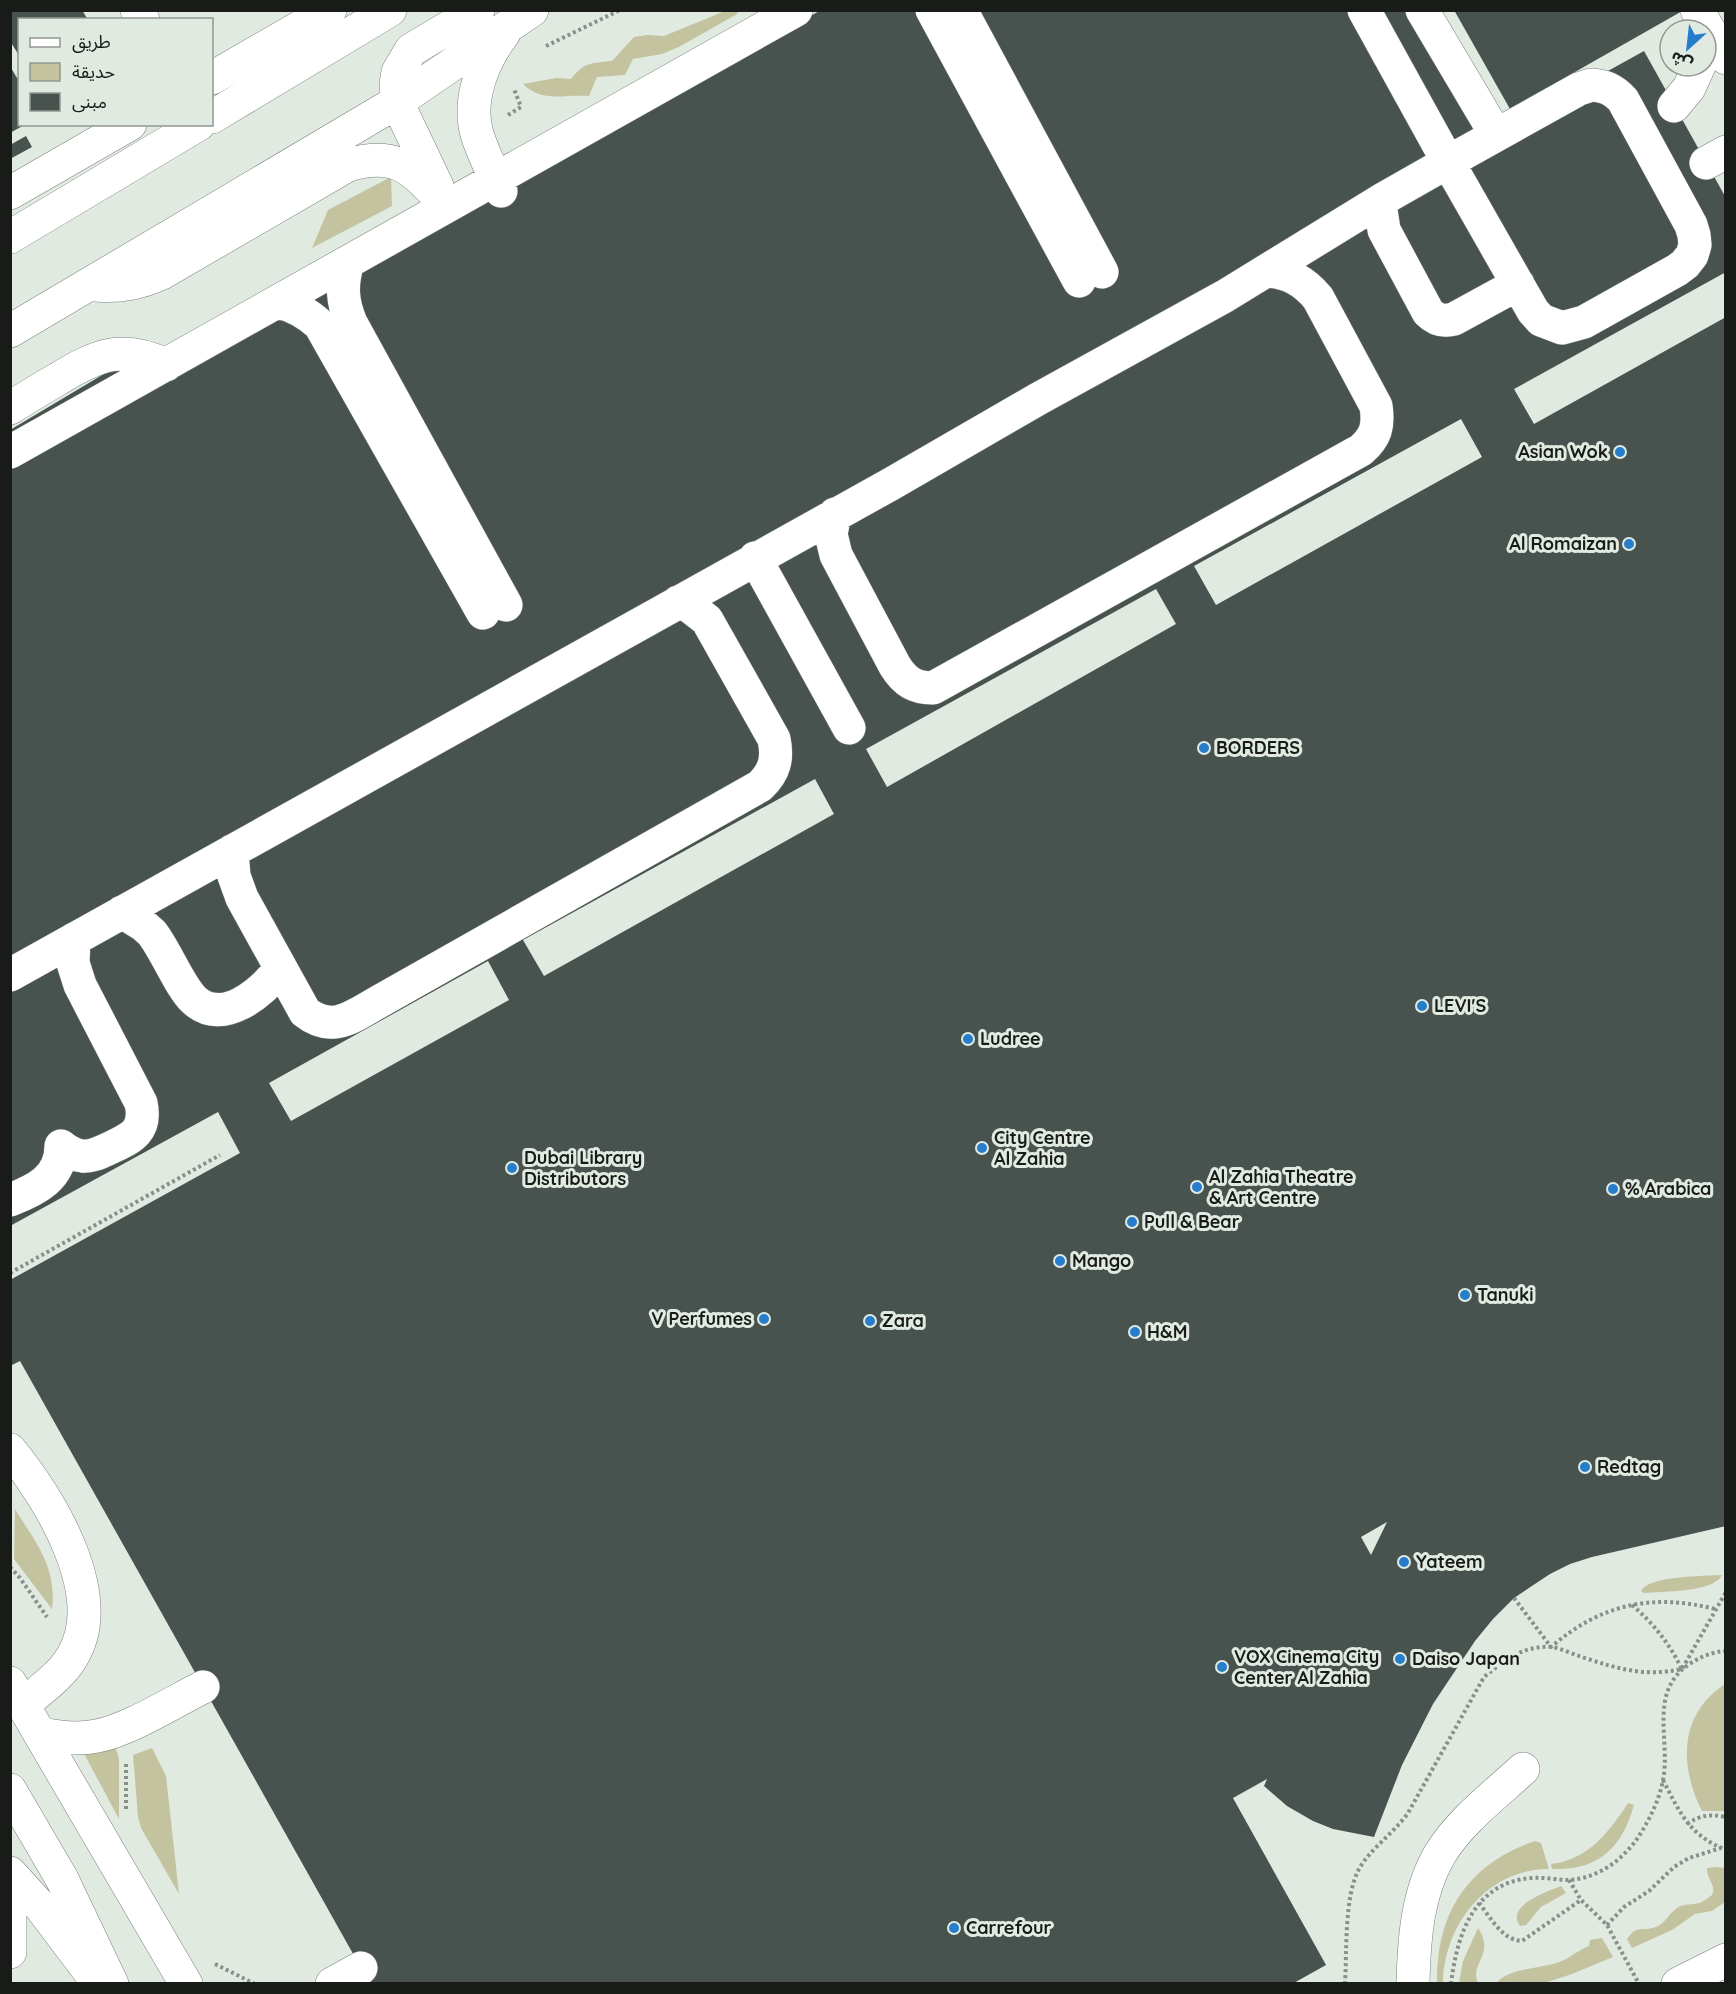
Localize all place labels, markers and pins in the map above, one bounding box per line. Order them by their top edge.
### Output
place label: Asian Wok [1518,440,1608,463]
marker: Asian Wok [1613,445,1627,459]
place label: Al Romaizan [1509,532,1617,555]
marker: Al Romaizan [1622,537,1636,551]
place label: BORDERS [1216,736,1300,759]
marker: BORDERS [1197,741,1211,755]
place label: LEVI'S [1434,994,1486,1017]
marker: LEVI'S [1415,999,1429,1013]
place label: Ludree [980,1027,1041,1050]
marker: Ludree [961,1032,975,1046]
place label: City Centre Al Zahia [994,1126,1091,1170]
marker: City Centre Al Zahia [975,1141,989,1155]
place label: Dubai Library Distributors [524,1146,642,1190]
marker: Dubai Library Distributors [505,1161,519,1175]
place label: Al Zahia Theatre & Art Centre [1209,1165,1354,1209]
place label: % Arabica [1625,1177,1711,1200]
marker: Al Zahia Theatre & Art Centre [1190,1180,1204,1194]
marker: % Arabica [1606,1182,1620,1196]
place label: Pull & Bear [1144,1210,1240,1233]
marker: Pull & Bear [1125,1215,1139,1229]
place label: Mango [1072,1249,1131,1272]
marker: Mango [1053,1254,1067,1268]
place label: Tanuki [1477,1283,1534,1306]
marker: Tanuki [1458,1288,1472,1302]
place label: V Perfumes [651,1307,752,1330]
place label: Zara [882,1309,924,1332]
marker: V Perfumes [757,1312,771,1326]
marker: Zara [863,1314,877,1328]
place label: H&M [1147,1320,1187,1343]
marker: H&M [1128,1325,1142,1339]
place label: Redtag [1597,1455,1661,1478]
marker: Redtag [1578,1460,1592,1474]
place label: Yateem [1416,1550,1483,1573]
marker: Yateem [1397,1555,1411,1569]
place label: VOX Cinema City Center Al Zahia [1234,1645,1379,1689]
place label: Daiso Japan [1412,1647,1520,1670]
marker: Daiso Japan [1393,1652,1407,1666]
marker: VOX Cinema City Center Al Zahia [1215,1660,1229,1674]
place label: Carrefour [966,1916,1052,1939]
marker: Carrefour [947,1921,961,1935]

